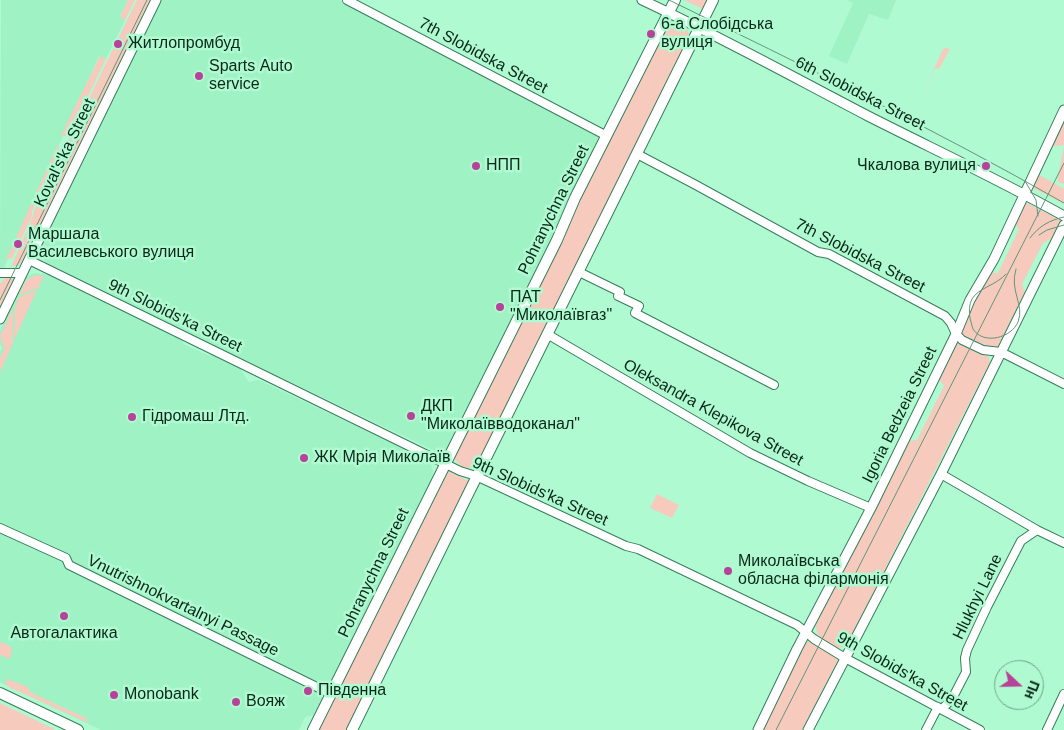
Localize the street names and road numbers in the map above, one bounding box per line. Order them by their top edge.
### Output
street label: 7th Slobidska Street [415,14,551,98]
street label: 6th Slobidska Street [792,53,928,135]
street label: Koval's'ka Street [30,96,100,210]
street label: Pohranychna Street [514,142,594,278]
street label: 7th Slobidska Street [792,215,928,297]
street label: 9th Slobids'ka Street [105,275,245,357]
street label: Igoria Bedzeia Street [859,344,941,486]
street label: Oleksandra Klepikova Street [620,355,806,471]
street label: 9th Slobids'ka Street [469,453,611,531]
street label: Pohranychna Street [334,505,414,641]
street label: Vnutrishnokvartalnyi Passage [84,551,282,661]
street label: Hlukhyi Lane [949,551,1007,643]
street label: 9th Slobids'ka Street [833,628,971,716]

